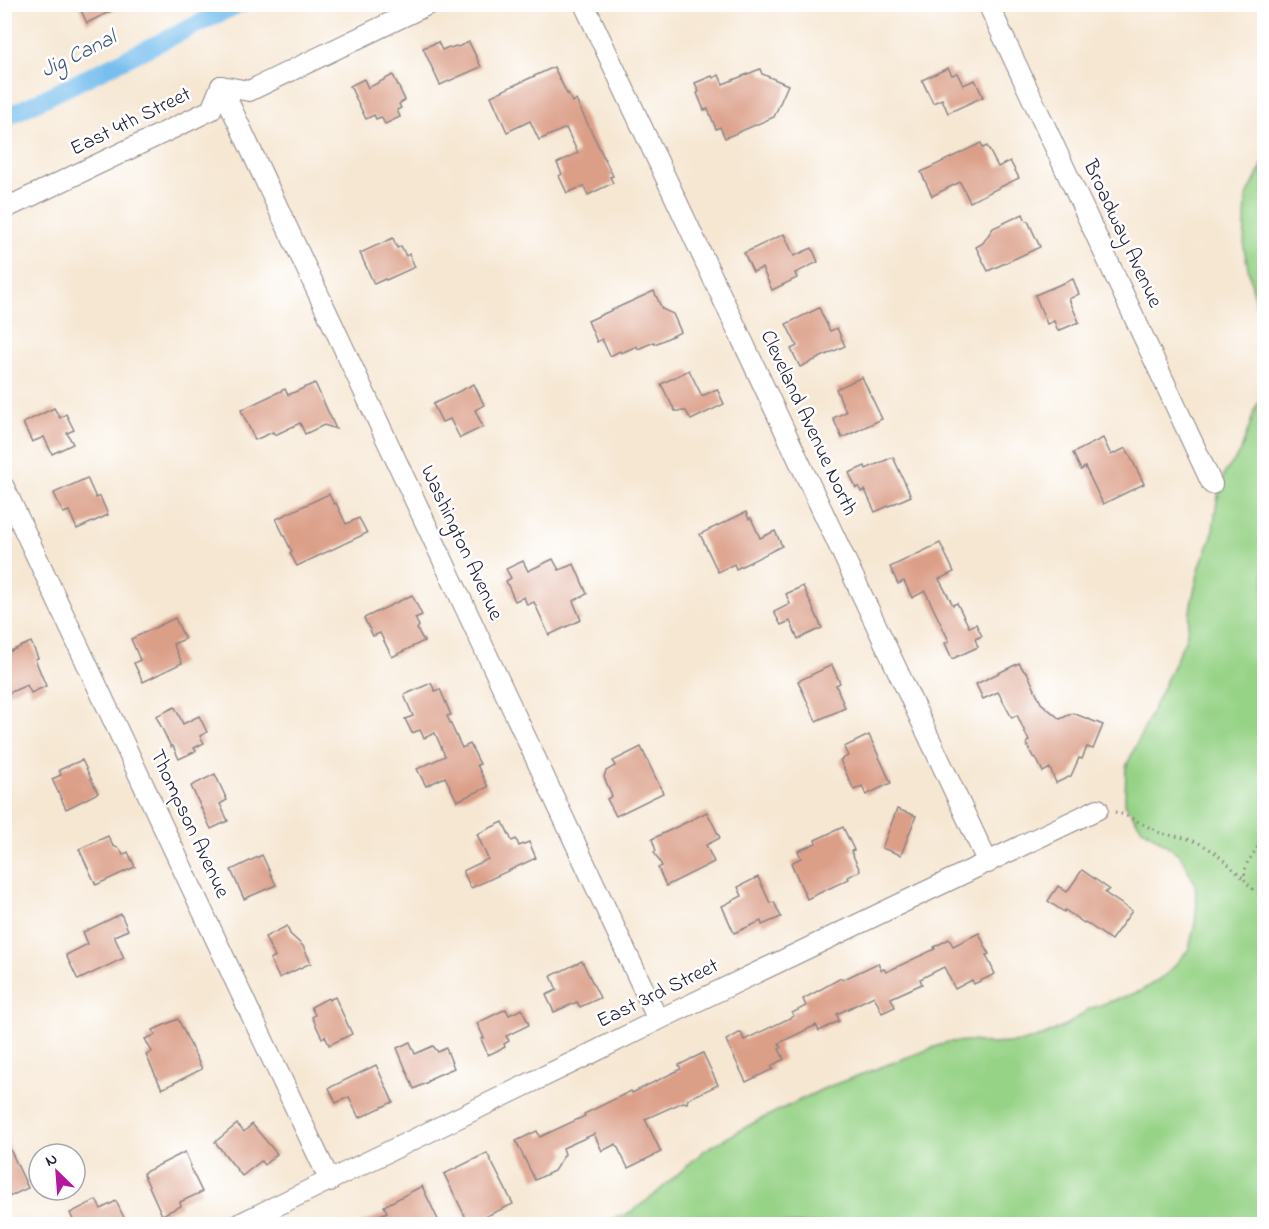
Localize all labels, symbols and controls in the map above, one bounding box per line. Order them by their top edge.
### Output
water label: Jig Canal [36,22,124,87]
street label: East 4th Street [66,80,196,164]
street label: Broadway Avenue [1072,154,1170,314]
street label: Cleveland Avenue North [752,325,864,521]
street label: Washington Avenue [410,460,510,627]
street label: Thompson Avenue [141,745,237,904]
street label: East 3rd Street [592,952,724,1036]
north arrow [27,1142,87,1202]
text: N [42,1147,62,1173]

